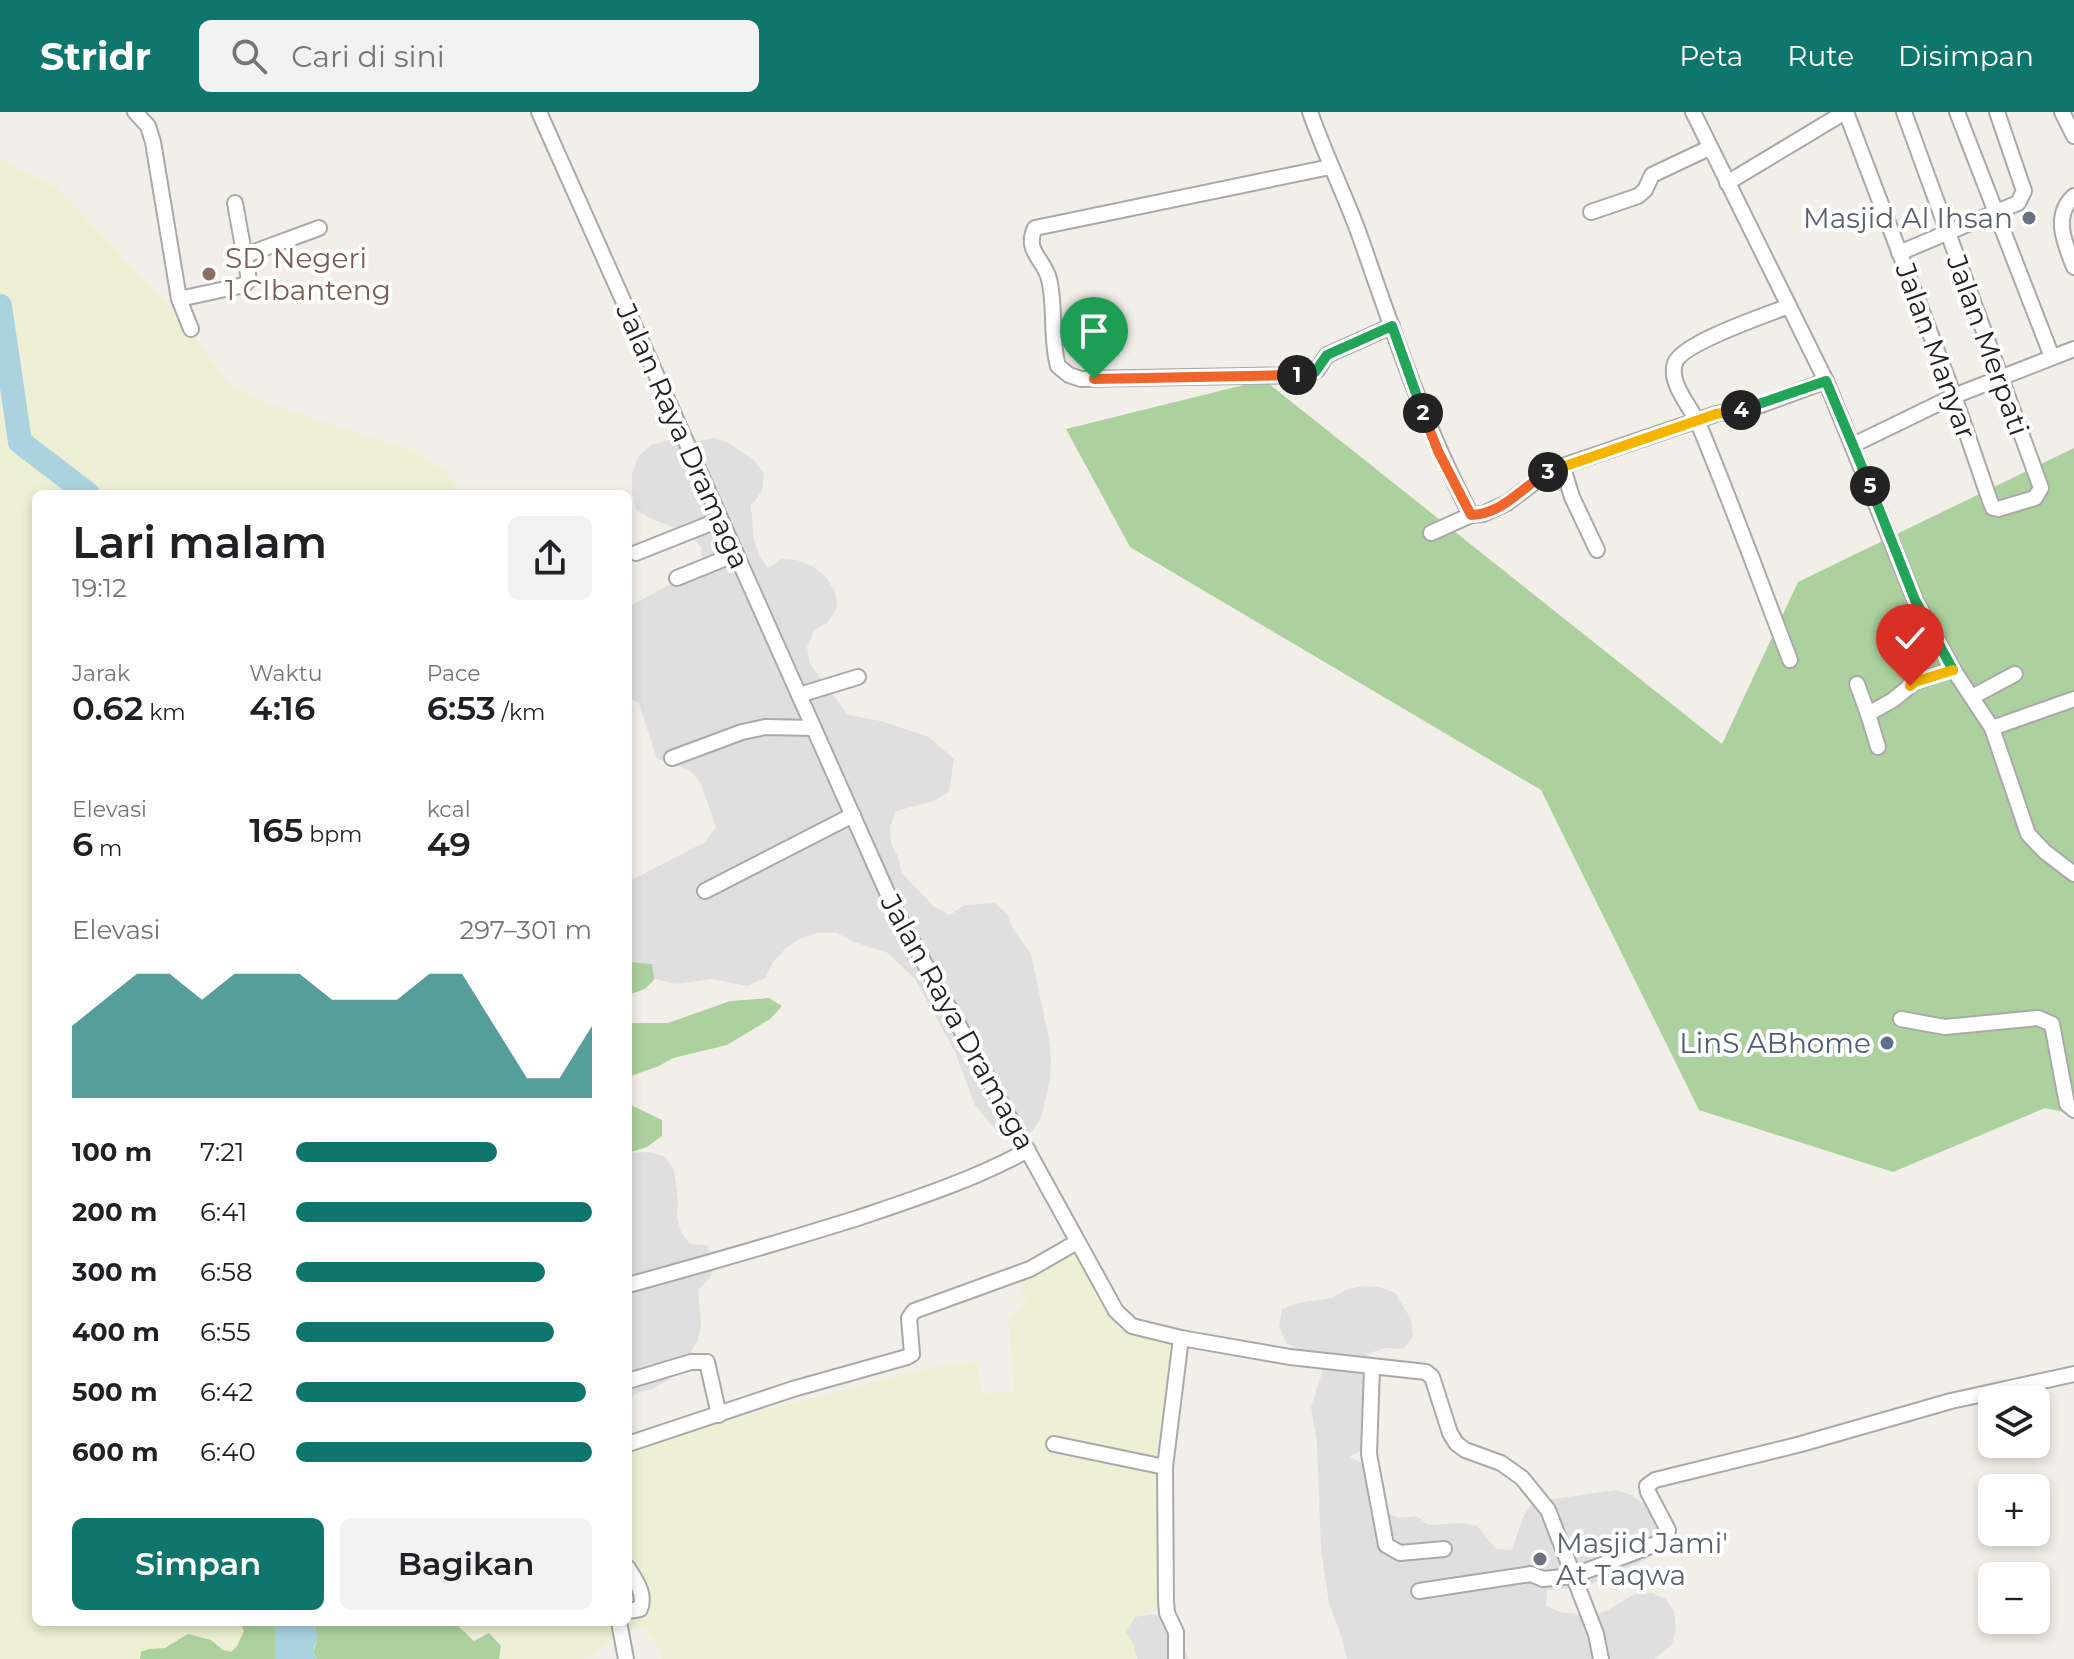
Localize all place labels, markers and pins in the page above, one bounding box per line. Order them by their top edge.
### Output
place label: Masjid Al Ihsan [1803,201,2013,235]
marker: Masjid Al Ihsan [2020,209,2038,227]
place label: SD Negeri 1 CIbanteng [225,241,391,307]
marker: SD Negeri 1 CIbanteng [200,265,218,283]
pin [1060,297,1128,379]
pin: 1 [1277,355,1317,395]
pin: 4 [1721,390,1761,430]
pin: 2 [1403,393,1443,433]
pin: 3 [1528,452,1568,492]
pin: 5 [1850,466,1890,506]
pin [1876,604,1944,686]
place label: LinS ABhome [1679,1026,1871,1060]
marker: LinS ABhome [1878,1034,1896,1052]
place label: Masjid Jami' At Taqwa [1556,1526,1728,1592]
marker: Masjid Jami' At Taqwa [1531,1550,1549,1568]

